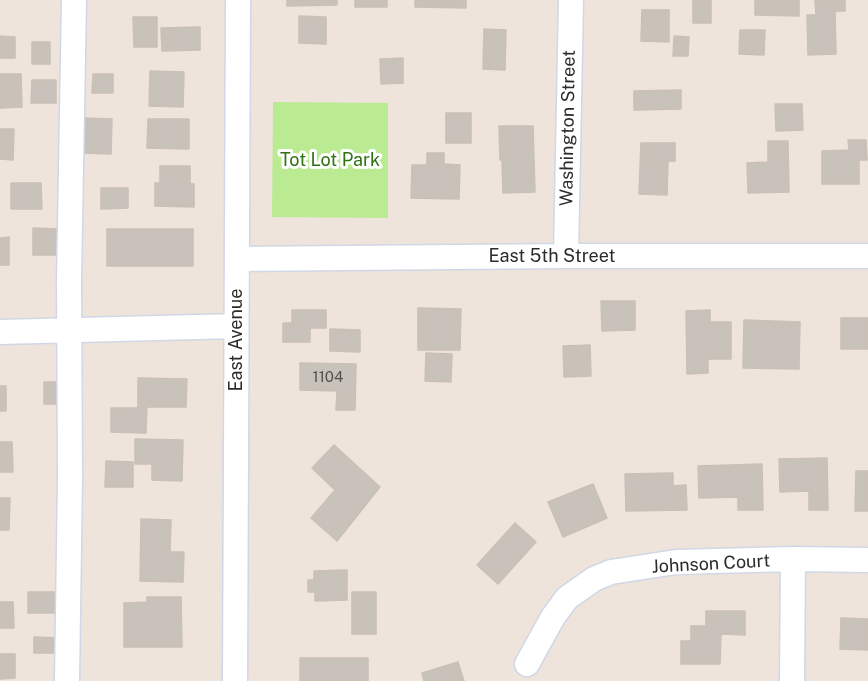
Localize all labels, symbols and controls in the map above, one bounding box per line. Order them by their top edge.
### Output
street label: Washington Street [556,50,580,206]
park label: Tot Lot Park [280,149,380,171]
street label: East 5th Street [488,245,616,267]
street label: East Avenue [225,288,247,392]
house number: 1104 [313,368,343,386]
street label: Johnson Court [651,550,771,578]

